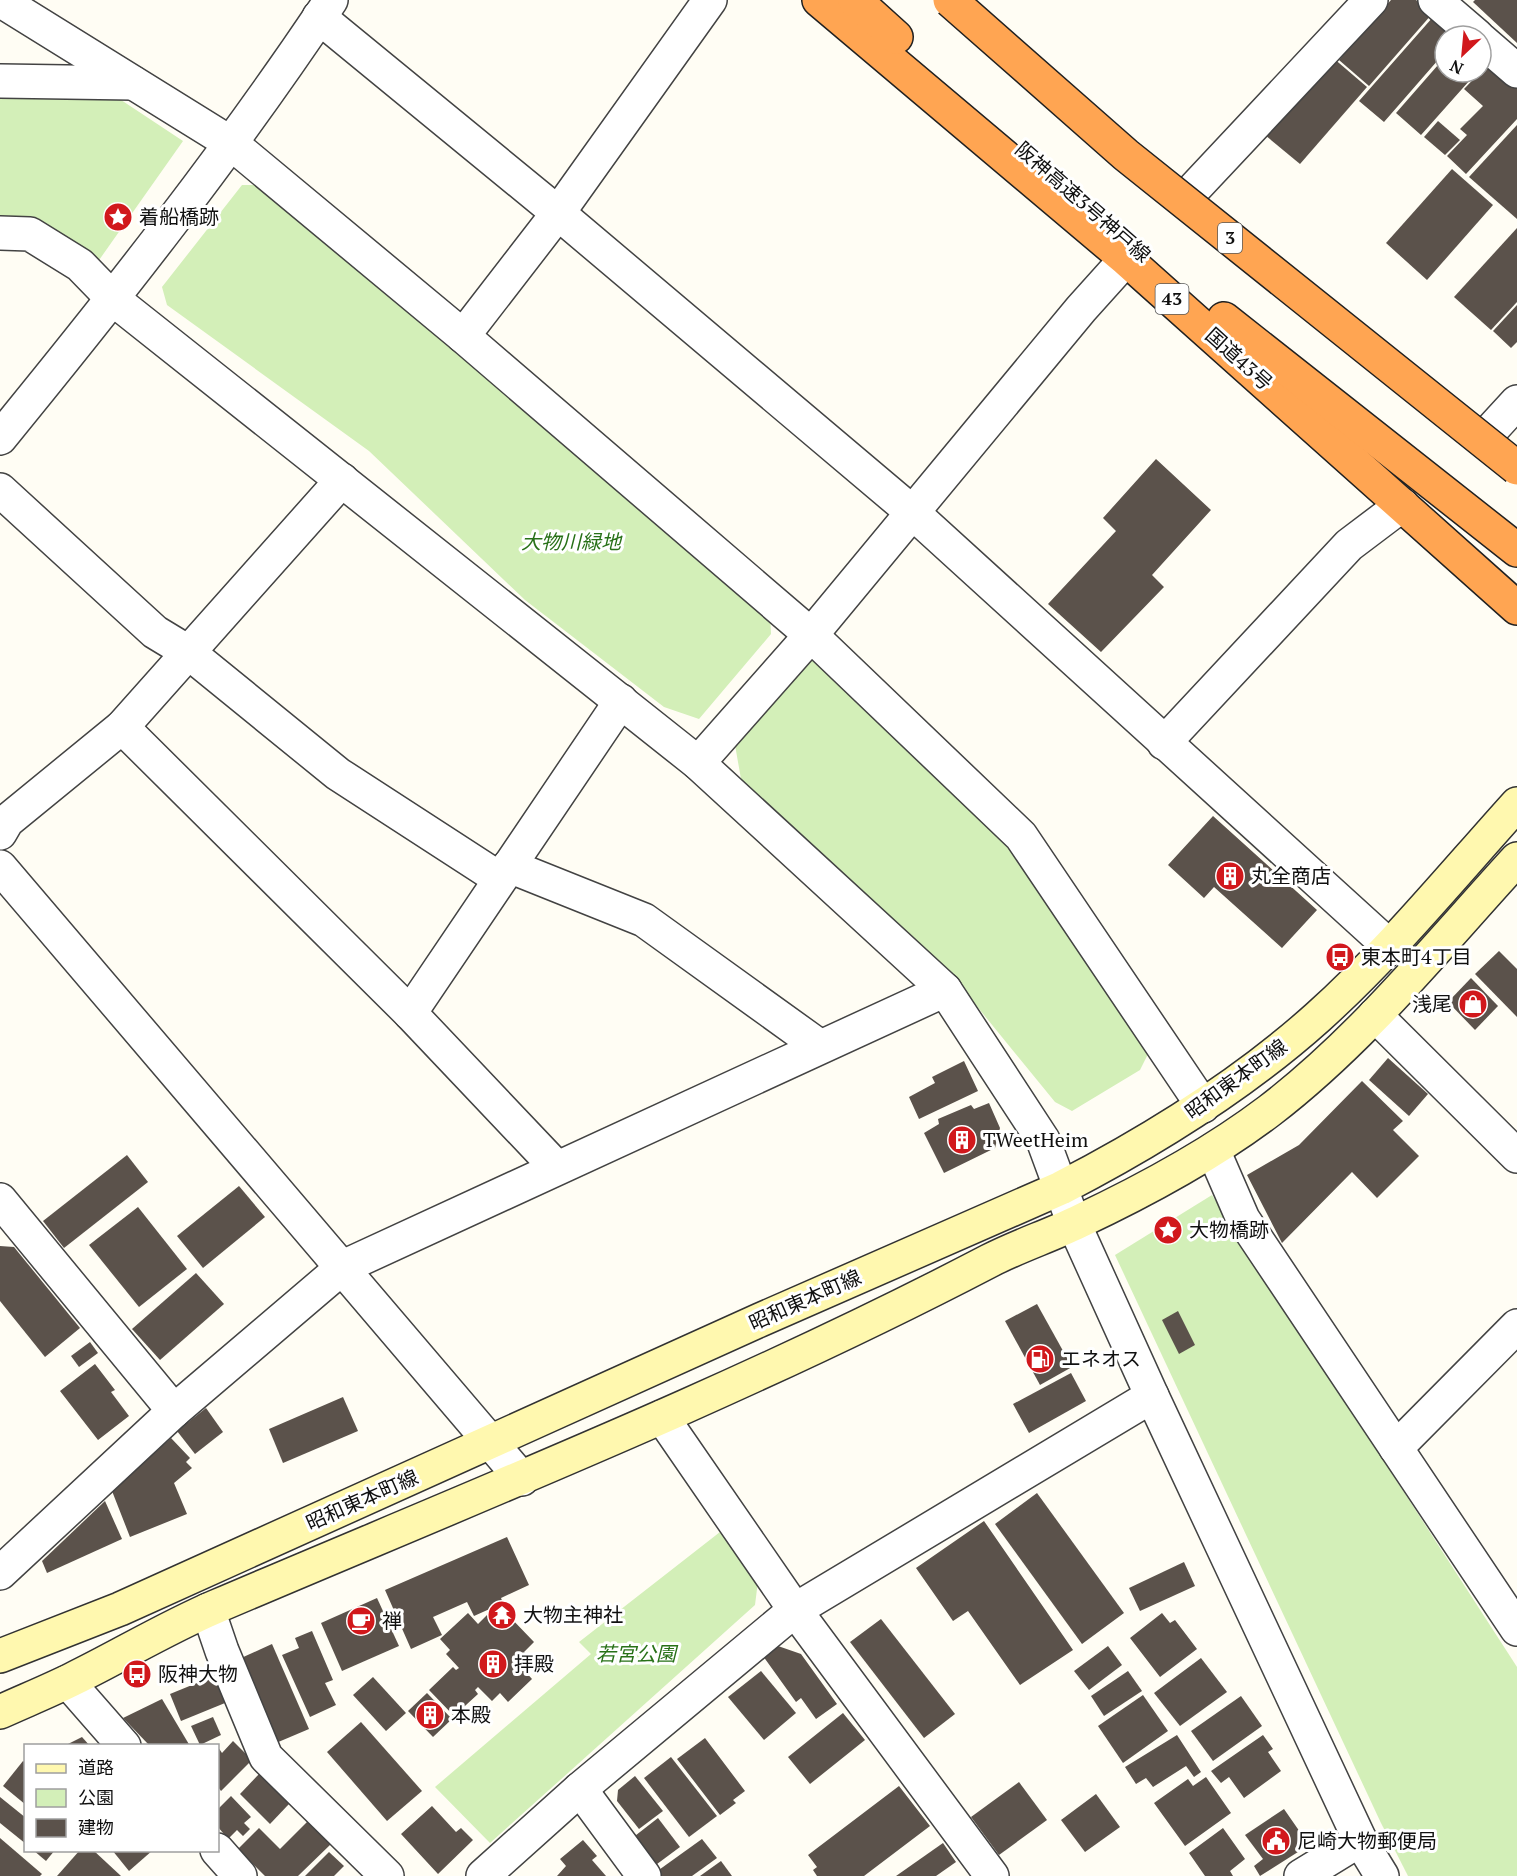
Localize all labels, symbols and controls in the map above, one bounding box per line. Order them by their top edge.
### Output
north arrow [1433,24,1493,84]
text: N [1446,55,1467,80]
street label: 阪神高速3号神戸線 [1010,135,1157,268]
place icon: 着船橋跡 [102,201,134,233]
place label: 着船橋跡 [139,203,219,230]
road number: 3 [1218,223,1242,253]
road number: 43 [1156,284,1188,314]
street label: 国道43号 [1200,321,1279,396]
park label: 大物川緑地 [521,528,623,555]
building icon: 丸全商店 [1214,860,1246,892]
place label: 丸全商店 [1251,862,1331,889]
bus stop icon: 東本町4丁目 [1324,941,1356,973]
place label: 東本町4丁目 [1361,943,1472,970]
shop icon: 浅尾 [1457,988,1489,1020]
place label: 浅尾 [1412,990,1452,1017]
street label: 昭和東本町線 [1179,1032,1292,1125]
building icon: TWeetHeim [946,1124,978,1156]
place label: TWeetHeim [983,1126,1088,1153]
place icon: 大物橋跡 [1152,1214,1184,1246]
place label: 大物橋跡 [1189,1216,1269,1243]
street label: 昭和東本町線 [744,1263,865,1336]
fuel station icon: エネオス [1024,1343,1056,1375]
place label: エネオス [1061,1345,1141,1372]
street label: 昭和東本町線 [301,1463,422,1536]
temple icon: 大物主神社 [486,1599,518,1631]
place label: 大物主神社 [523,1601,623,1628]
cafe icon: 禅 [345,1605,377,1637]
place label: 禅 [382,1607,402,1634]
park label: 若宮公園 [596,1640,679,1667]
building icon: 拝殿 [477,1648,509,1680]
place label: 拝殿 [514,1650,554,1677]
bus stop icon: 阪神大物 [121,1658,153,1690]
place label: 阪神大物 [158,1660,238,1687]
building icon: 本殿 [414,1699,446,1731]
place label: 本殿 [451,1701,491,1728]
legend [24,1744,219,1852]
text: 道路 [78,1755,114,1779]
text: 公園 [78,1785,114,1809]
text: 建物 [78,1815,114,1839]
public building icon: 尼崎大物郵便局 [1260,1825,1292,1857]
place label: 尼崎大物郵便局 [1297,1827,1437,1854]

